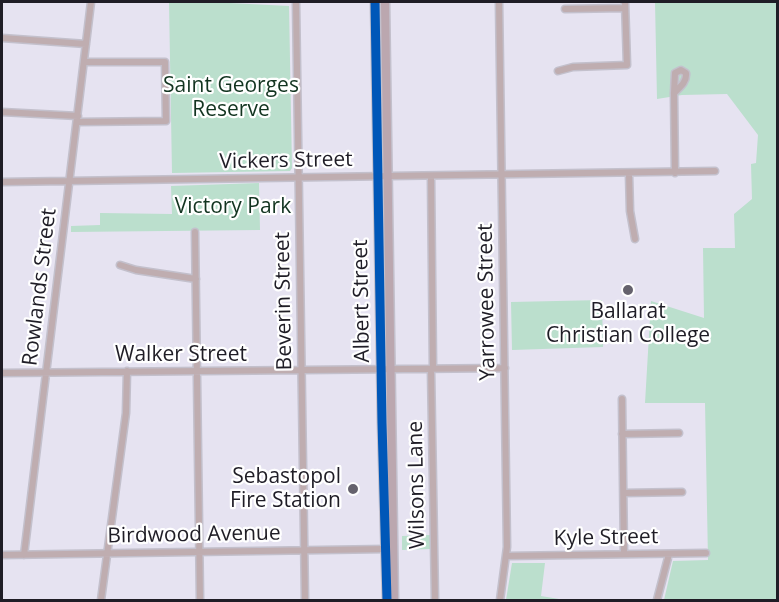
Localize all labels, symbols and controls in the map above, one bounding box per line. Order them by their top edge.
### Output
park label: Saint Georges Reserve [163,73,299,123]
street label: Vickers Street [219,147,353,175]
park label: Victory Park [175,194,291,220]
street label: Rowlands Street [18,207,62,367]
street label: Yarrowee Street [473,223,501,381]
street label: Beverin Street [270,232,298,370]
street label: Albert Street [348,239,376,363]
marker: Ballarat Christian College [621,283,635,297]
place label: Ballarat Christian College [546,299,710,349]
street label: Walker Street [115,342,247,368]
street label: Wilsons Lane [403,421,431,549]
place label: Sebastopol Fire Station [230,464,341,514]
marker: Sebastopol Fire Station [346,482,360,496]
street label: Birdwood Avenue [107,521,281,549]
street label: Kyle Street [553,524,659,552]

